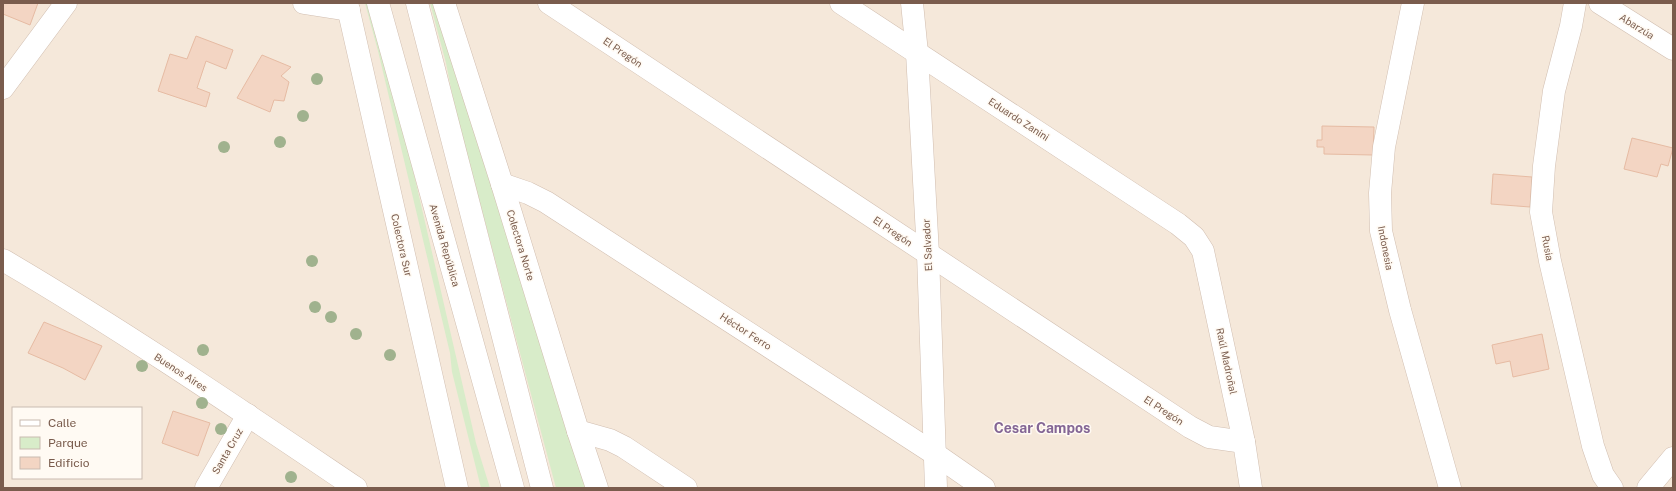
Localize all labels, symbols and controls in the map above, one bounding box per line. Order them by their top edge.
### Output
street label: Abarzúa [1617,11,1657,41]
street label: El Pregón [601,34,645,70]
street label: Eduardo Zanini [986,95,1052,143]
street label: Avenida República [427,202,463,288]
street label: Colectora Norte [505,208,538,282]
street label: Colectora Sur [389,213,415,277]
street label: El Pregón [871,213,915,249]
street label: El Salvador [920,218,934,272]
street label: Indonesia [1376,225,1396,271]
street label: Rusia [1540,234,1556,262]
street label: Héctor Ferro [718,310,774,352]
street label: Raúl Madroñal [1214,327,1240,395]
street label: Buenos Aires [152,350,210,394]
street label: El Pregón [1142,393,1186,427]
legend [12,407,142,479]
text: Calle [48,416,77,430]
district label: Cesar Campos [994,420,1090,436]
street label: Santa Cruz [209,426,245,476]
text: Parque [48,436,88,450]
text: Edificio [48,456,90,470]

